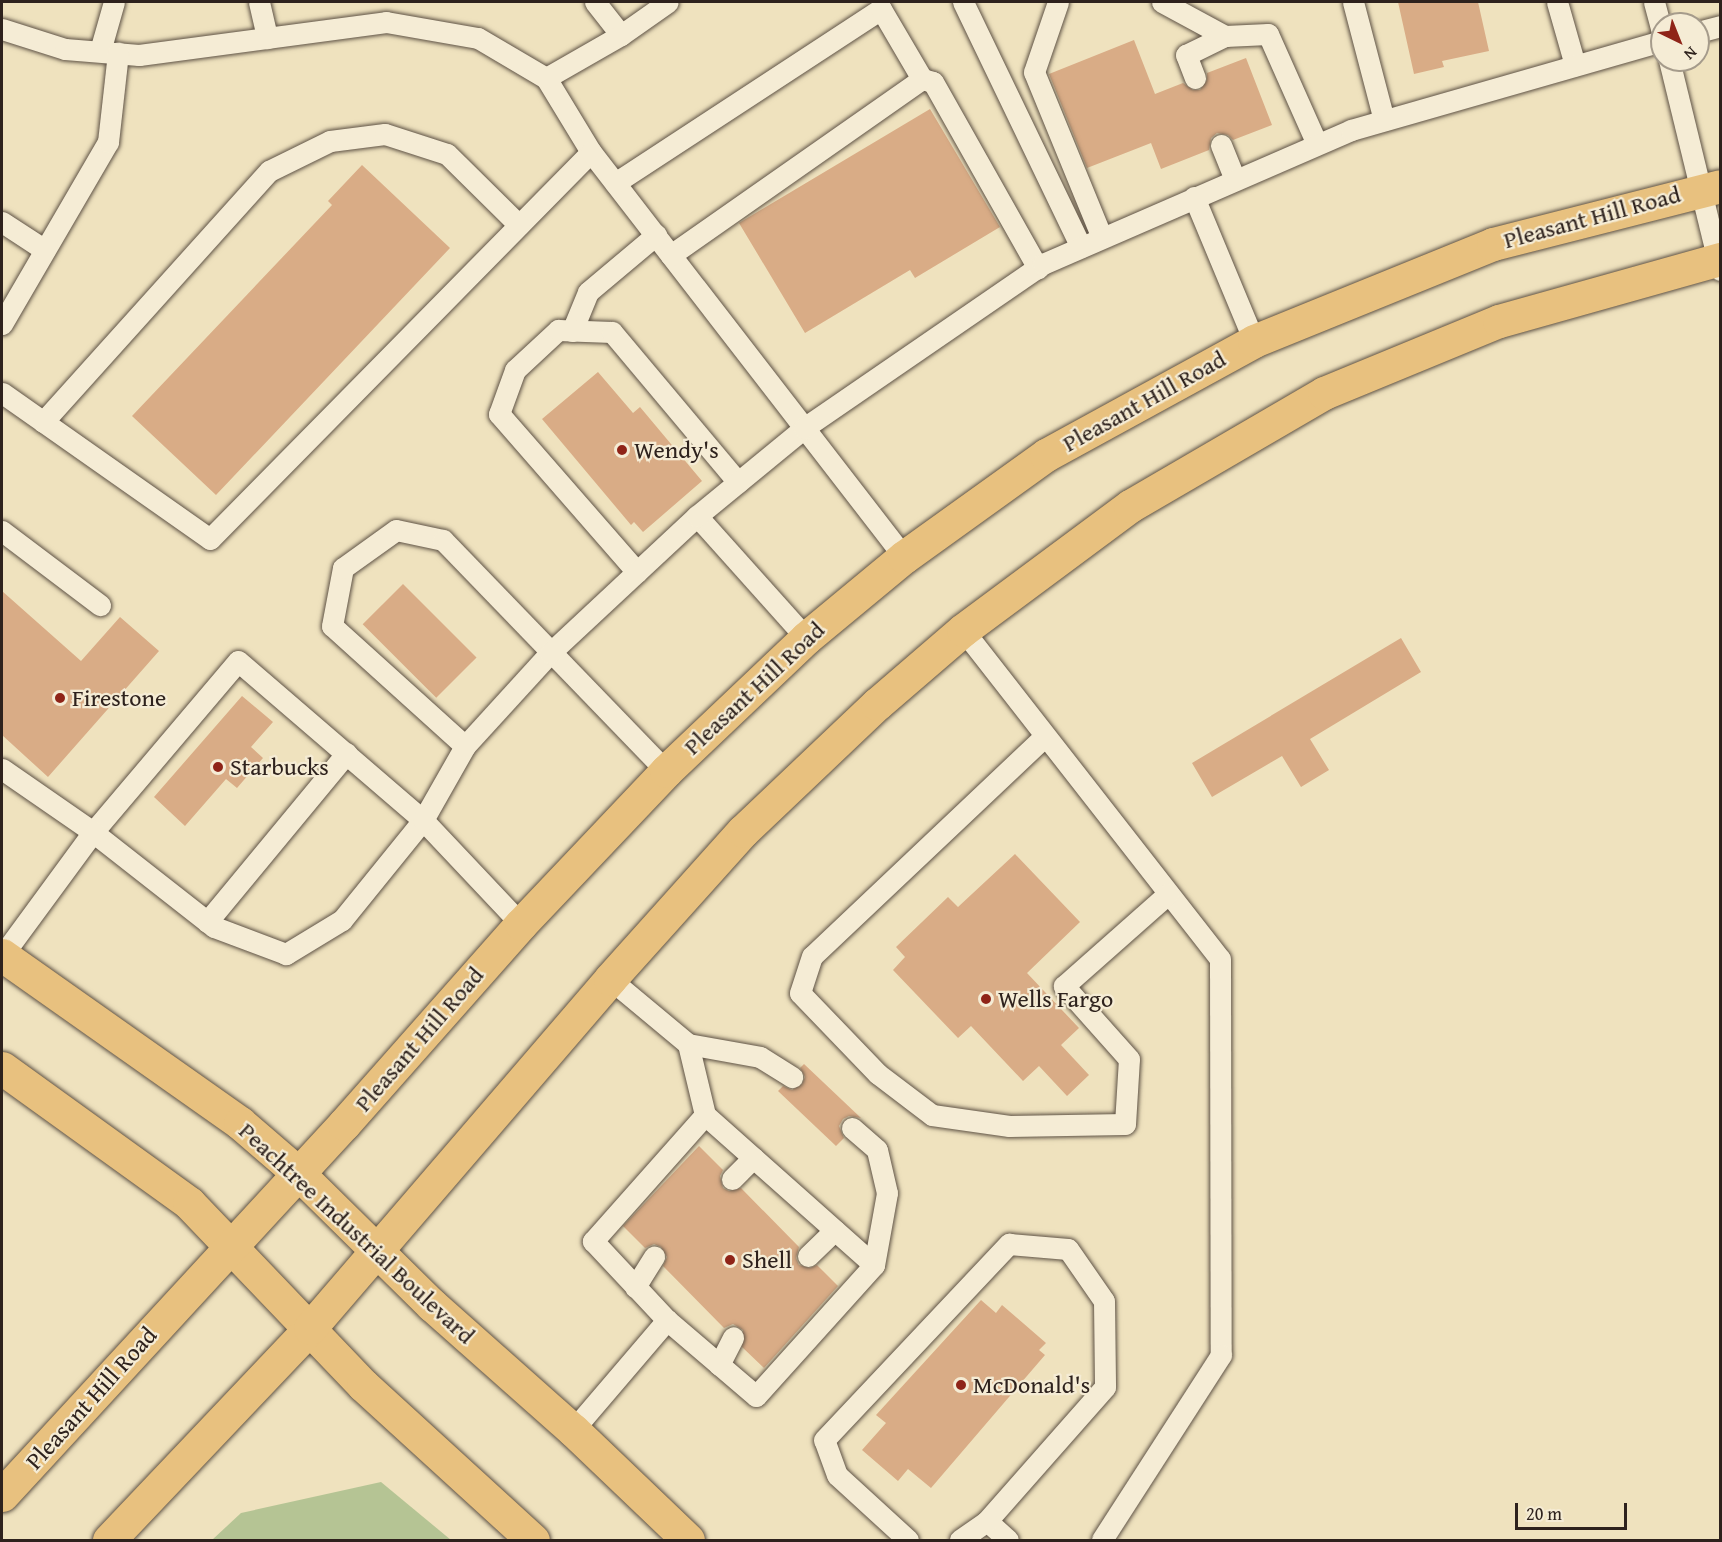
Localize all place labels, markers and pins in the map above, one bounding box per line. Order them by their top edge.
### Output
place label: Wendy's [634,436,719,464]
marker: Wendy's [615,443,629,457]
place label: Firestone [72,684,166,712]
marker: Firestone [53,691,67,705]
place label: Starbucks [230,753,329,781]
marker: Starbucks [211,760,225,774]
place label: Wells Fargo [998,985,1113,1013]
marker: Wells Fargo [979,992,993,1006]
place label: Shell [742,1246,792,1274]
marker: Shell [723,1253,737,1267]
place label: McDonald's [973,1371,1090,1399]
marker: McDonald's [954,1378,968,1392]

